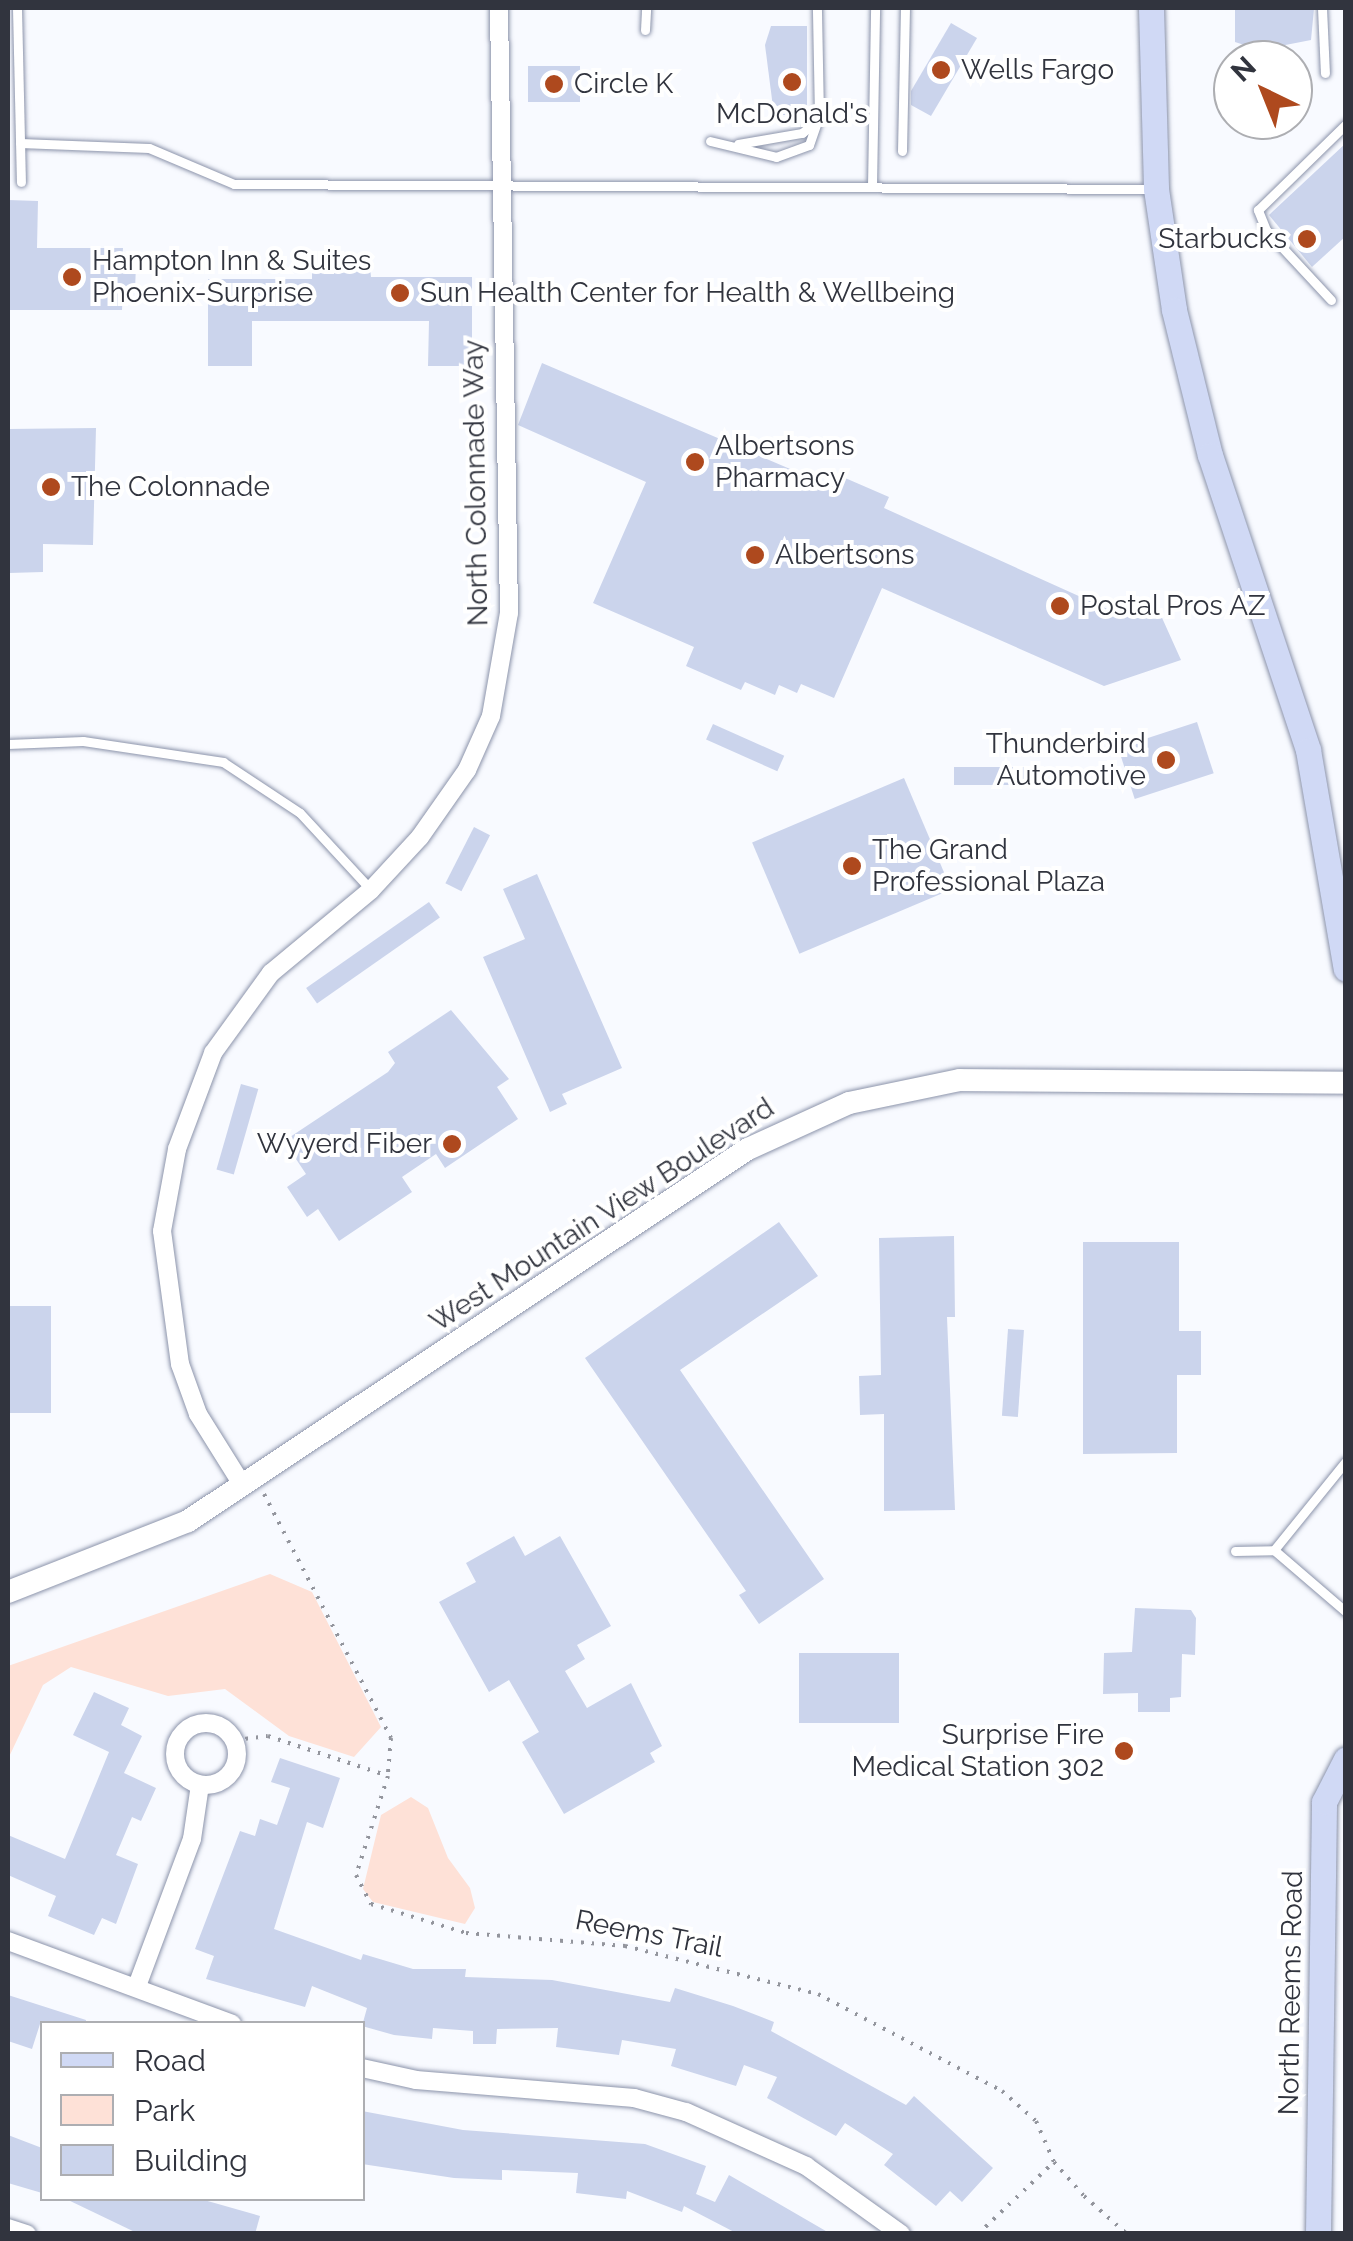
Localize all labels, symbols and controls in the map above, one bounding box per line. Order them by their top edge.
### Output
north arrow [1213,40,1313,140]
text: N [1224,50,1263,89]
place label: Wells Fargo [961,53,1114,87]
marker: Wells Fargo [930,59,952,81]
place label: Circle K [574,67,673,101]
marker: McDonald's [781,71,803,93]
marker: Circle K [543,73,565,95]
place label: McDonald's [716,97,868,131]
place label: Starbucks [1158,222,1287,256]
marker: Starbucks [1296,228,1318,250]
place label: Hampton Inn & Suites Phoenix-Surprise [92,244,371,310]
marker: Hampton Inn & Suites Phoenix-Surprise [61,266,83,288]
place label: Sun Health Center for Health & Wellbeing [420,276,957,310]
marker: Sun Health Center for Health & Wellbeing [389,282,411,304]
street label: North Colonnade Way [457,339,495,627]
place label: Albertsons Pharmacy [715,429,854,495]
marker: Albertsons Pharmacy [684,451,706,473]
place label: The Colonnade [71,470,270,504]
marker: The Colonnade [40,476,62,498]
place label: Albertsons [775,538,914,572]
marker: Albertsons [744,544,766,566]
place label: Postal Pros AZ [1080,589,1267,623]
marker: Postal Pros AZ [1049,595,1071,617]
place label: Thunderbird Automotive [986,727,1146,793]
marker: Thunderbird Automotive [1155,749,1177,771]
place label: The Grand Professional Plaza [872,833,1106,899]
marker: The Grand Professional Plaza [841,855,863,877]
street label: West Mountain View Boulevard [423,1091,781,1339]
place label: Wyyerd Fiber [257,1127,432,1161]
marker: Wyyerd Fiber [441,1133,463,1155]
place label: Surprise Fire Medical Station 302 [851,1718,1104,1784]
marker: Surprise Fire Medical Station 302 [1113,1740,1135,1762]
street label: North Reems Road [1272,1870,1310,2116]
street label: Reems Trail [572,1903,726,1965]
legend [40,2021,365,2201]
text: Road [134,2043,206,2078]
text: Park [134,2093,195,2128]
text: Building [134,2143,248,2178]

